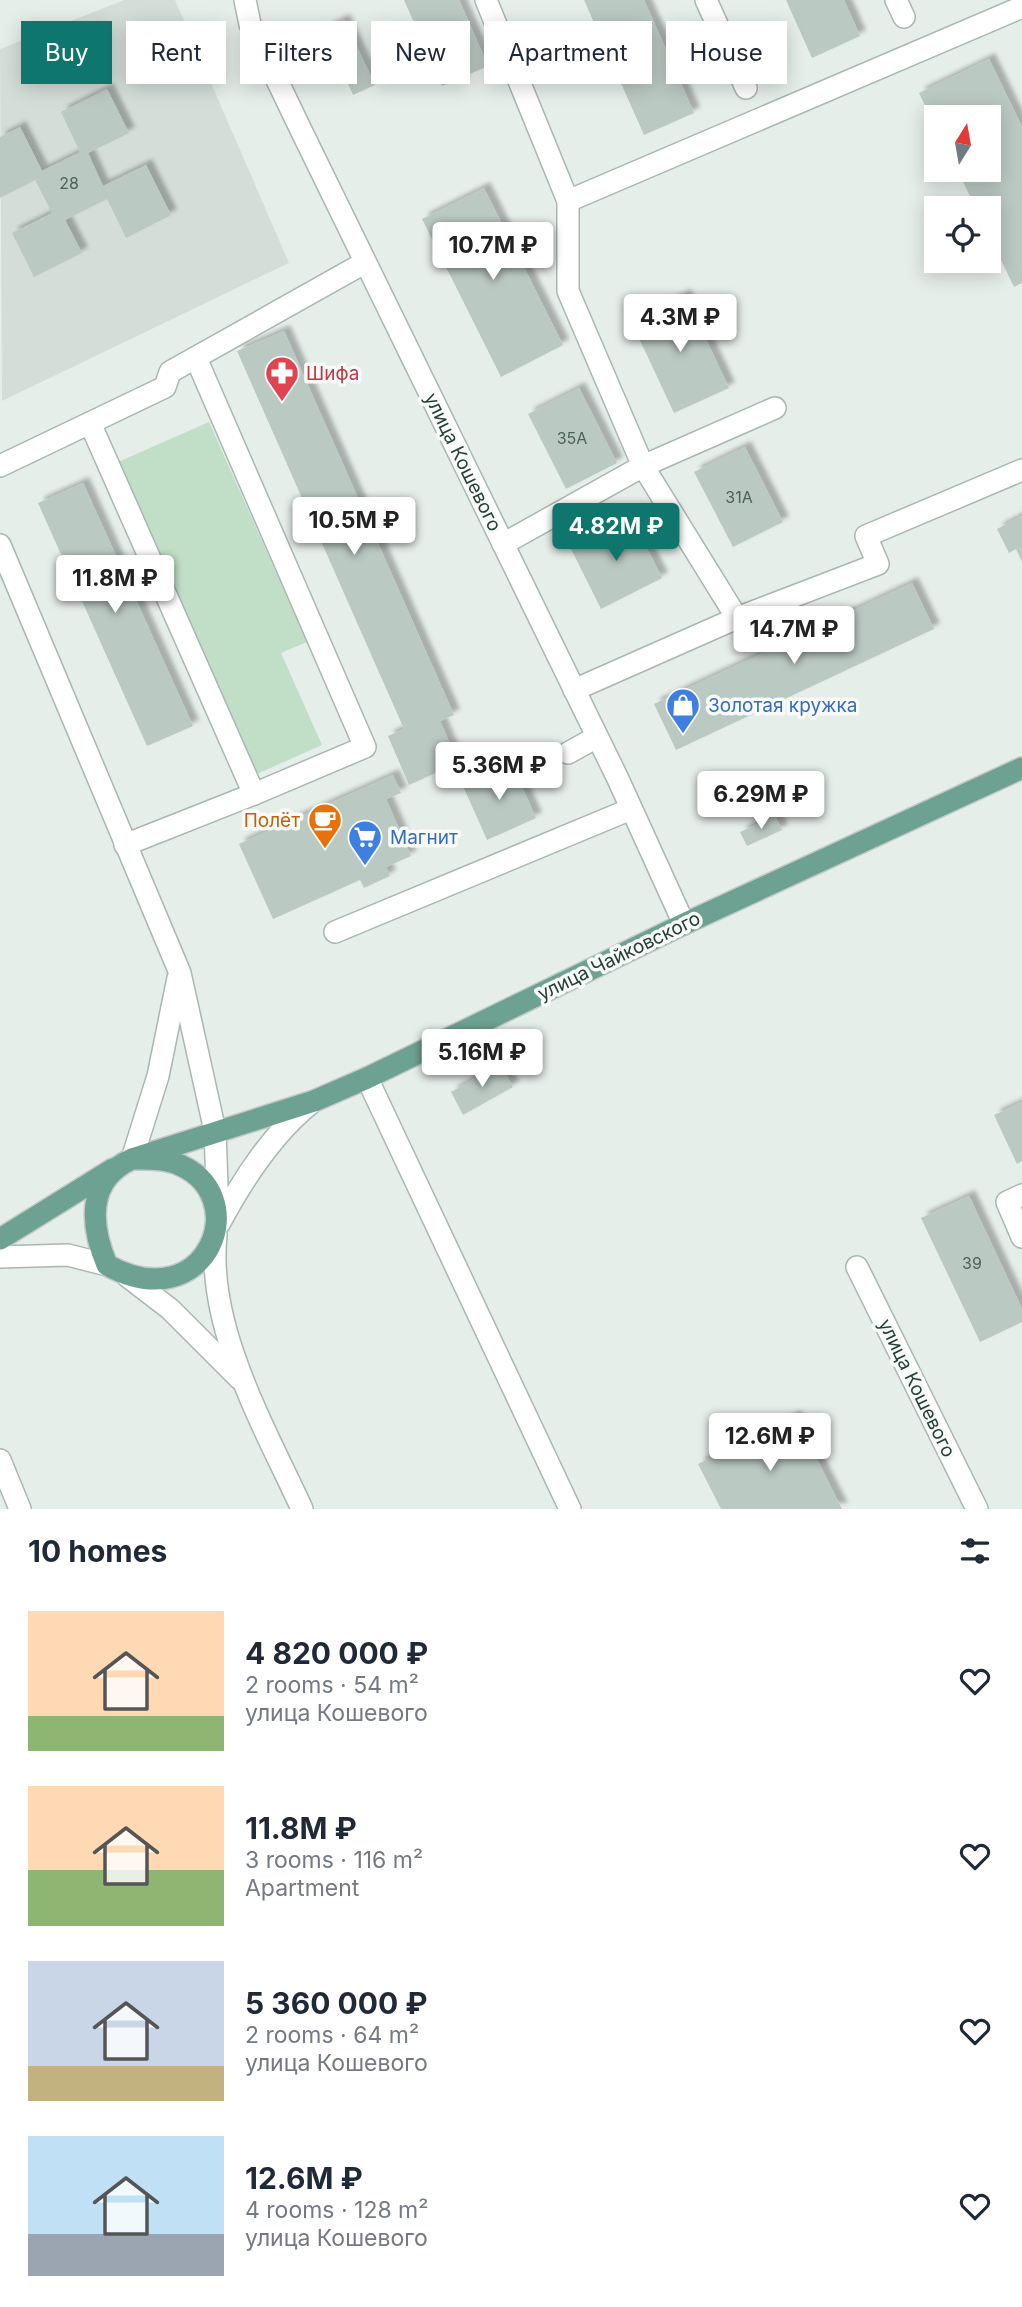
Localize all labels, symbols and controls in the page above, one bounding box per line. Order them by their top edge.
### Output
chip: Buy [21,21,112,84]
chip: Rent [126,21,226,84]
chip: Filters [240,21,357,84]
chip: New [371,21,470,84]
chip: Apartment [484,21,652,84]
chip: House [666,21,787,84]
north arrow [924,105,1001,182]
map controls [924,105,1001,273]
house number: 28 [59,173,79,193]
button: locate [924,196,1001,273]
pin: 10.7M ₽ [428,222,558,282]
text: 10.7M ₽ [448,231,538,259]
pin: 4.3M ₽ [623,294,737,354]
text: 4.3M ₽ [640,303,720,331]
pharmacy icon: Шифа [263,354,301,403]
place label: Шифа [306,362,359,385]
street label: улица Кошевого [420,389,506,535]
house number: 35А [557,428,587,448]
house number: 31А [725,487,753,507]
pin: 10.5M ₽ [289,498,419,557]
pin: 4.82M ₽ [551,504,681,563]
text: 10.5M ₽ [309,506,399,534]
text: 4.82M ₽ [568,512,664,540]
pin: 11.8M ₽ [50,556,180,615]
text: 11.8M ₽ [72,564,158,592]
pin: 14.7M ₽ [729,606,859,666]
text: 14.7M ₽ [749,615,839,643]
shop icon: Золотая кружка [664,686,702,735]
place label: Золотая кружка [708,694,857,717]
pin: 5.36M ₽ [434,742,564,802]
text: 5.36M ₽ [451,751,547,779]
pin: 6.29M ₽ [696,772,826,831]
text: 6.29M ₽ [713,780,809,808]
cafe icon: Полёт [306,801,344,850]
place label: Полёт [244,809,300,832]
supermarket icon: Магнит [346,818,384,867]
place label: Магнит [390,826,458,849]
street label: улица Чайковского [534,907,704,1005]
pin: 5.16M ₽ [417,1030,547,1089]
text: 5.16M ₽ [438,1038,526,1066]
house number: 39 [962,1253,982,1273]
street label: улица Кошевого [874,1315,960,1461]
pin: 12.6M ₽ [705,1414,835,1473]
text: 12.6M ₽ [725,1422,815,1450]
icon: filters [956,1532,994,1570]
text: 10 homes [28,1533,167,1569]
text: 4 820 000 ₽ [245,1635,428,1671]
icon: home [84,1639,168,1723]
icon: heart [956,1662,994,1700]
text: 2 rooms · 54 m² [245,1671,419,1699]
text: улица Кошевого [245,1699,428,1727]
text: 11.8M ₽ [245,1810,357,1846]
icon: home [84,1814,168,1898]
icon: heart [956,1837,994,1875]
text: 3 rooms · 116 m² [245,1846,423,1874]
text: Apartment [245,1874,359,1902]
text: 5 360 000 ₽ [245,1985,428,2021]
icon: home [84,1989,168,2073]
icon: heart [956,2012,994,2050]
text: 2 rooms · 64 m² [245,2021,419,2049]
text: улица Кошевого [245,2049,428,2077]
text: 12.6M ₽ [245,2160,363,2196]
icon: home [84,2164,168,2248]
icon: heart [956,2187,994,2225]
text: 4 rooms · 128 m² [245,2196,428,2224]
text: улица Кошевого [245,2224,428,2252]

